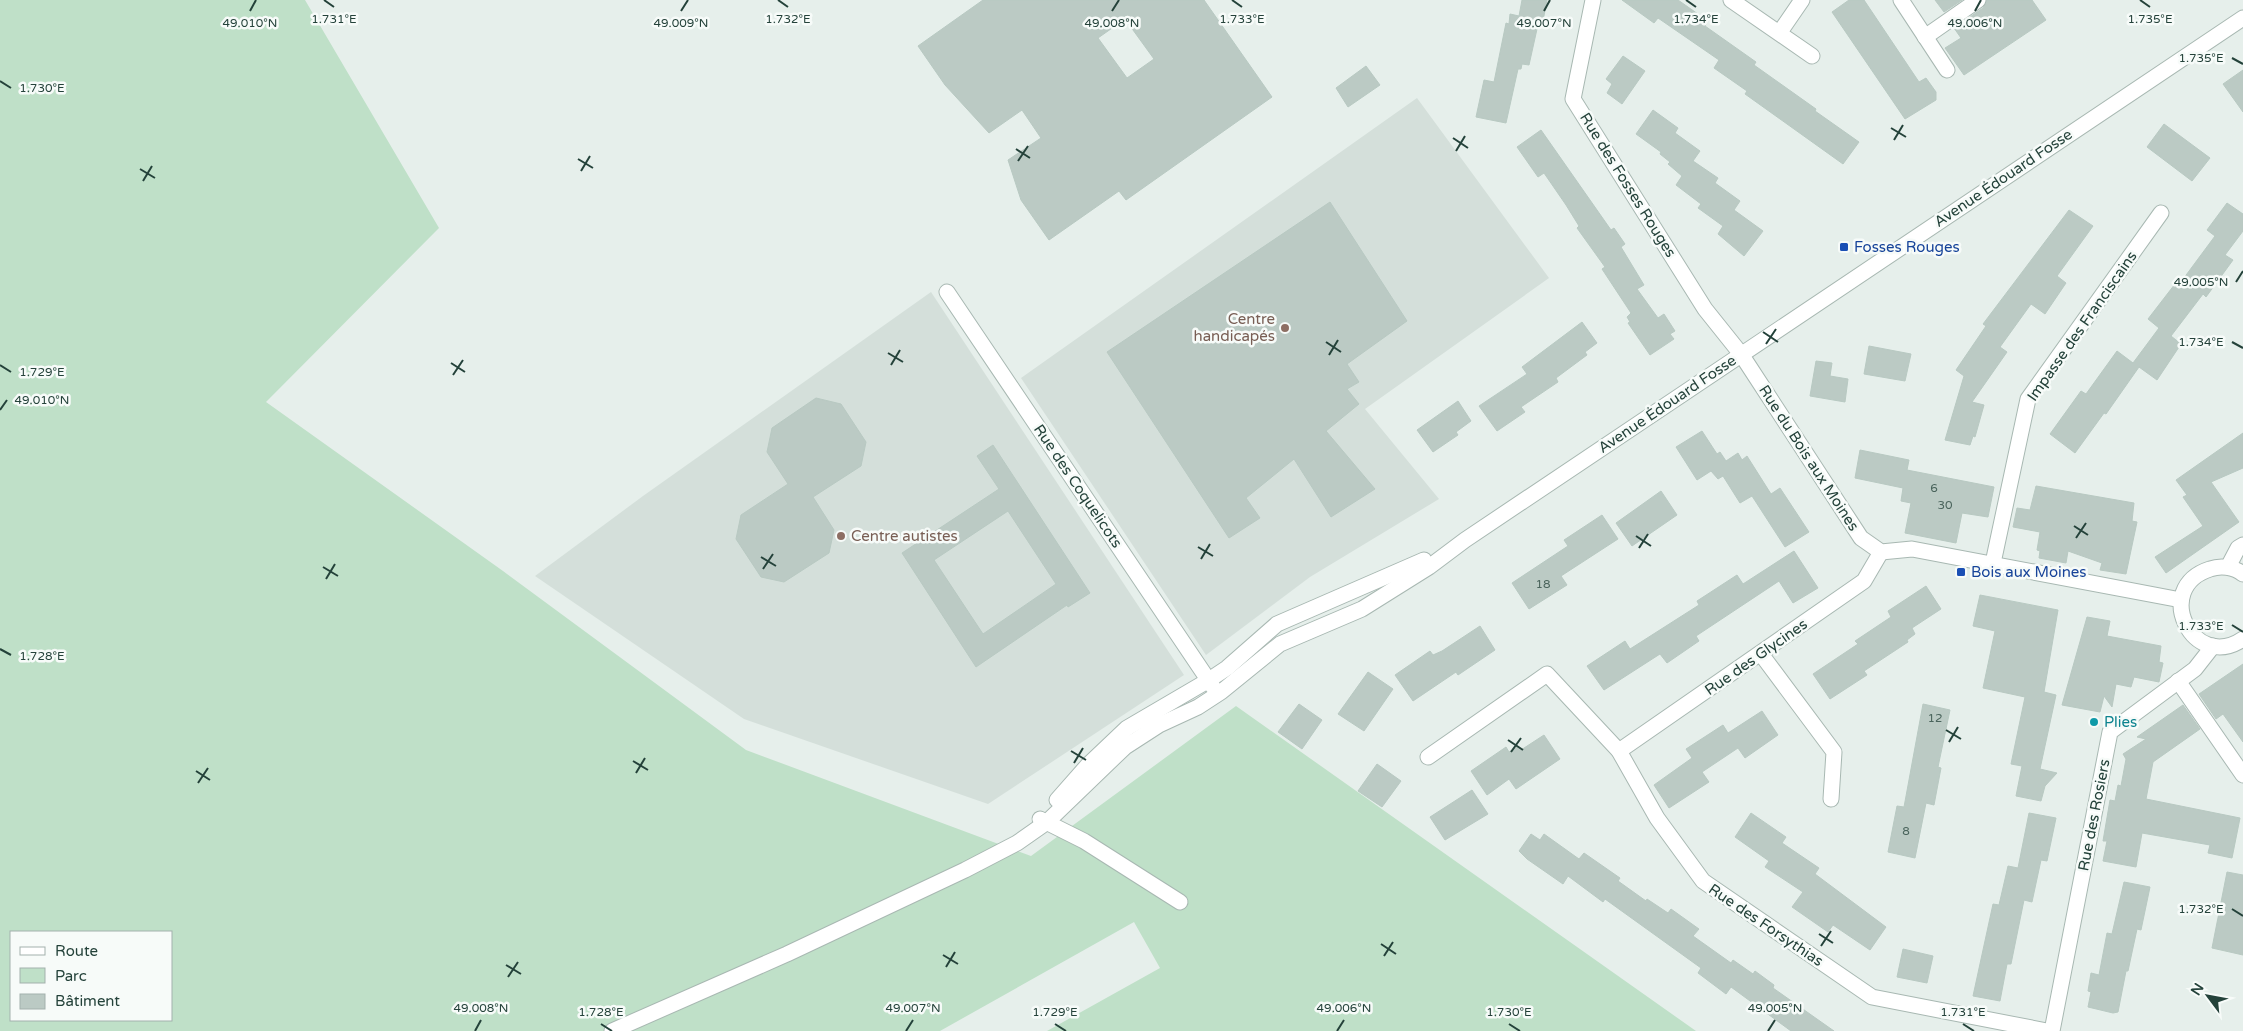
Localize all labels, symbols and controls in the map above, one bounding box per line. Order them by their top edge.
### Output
text: 1.731°E [311,12,357,26]
text: 1.732°E [765,12,811,26]
text: 1.733°E [1219,12,1265,26]
text: 1.734°E [1673,12,1719,26]
text: 1.735°E [2127,12,2173,26]
text: 49.010°N [223,16,277,30]
text: 49.009°N [654,16,708,30]
text: 49.008°N [1085,16,1139,30]
text: 49.007°N [1516,16,1572,30]
text: 49.006°N [1948,16,2002,30]
text: 1.735°E [2178,51,2224,65]
text: 1.730°E [19,81,65,95]
street label: Rue des Fosses Rouges [1576,109,1680,261]
street label: Avenue Édouard Fosse [1931,125,2075,231]
place label: Fosses Rouges [1854,238,1960,256]
marker: Fosses Rouges [1838,241,1850,253]
street label: Impasse des Franciscains [2023,247,2141,405]
text: 49.005°N [2174,275,2228,289]
place label: Centre handicapés [1194,310,1275,345]
marker: Centre handicapés [1279,322,1291,334]
text: 1.734°E [2178,335,2224,349]
street label: Avenue Édouard Fosse [1595,351,1739,457]
text: 1.729°E [19,365,65,379]
street label: Rue du Bois aux Moines [1755,382,1863,534]
text: 49.010°N [15,393,69,407]
street label: Rue des Coquelicots [1030,421,1126,551]
house number: 6 [1930,481,1938,495]
house number: 30 [1937,498,1953,512]
place label: Centre autistes [851,527,958,545]
marker: Centre autistes [835,530,847,542]
place label: Bois aux Moines [1971,563,2087,581]
marker: Bois aux Moines [1955,566,1967,578]
house number: 18 [1535,577,1551,591]
street label: Rue des Glycines [1701,615,1811,699]
text: 1.733°E [2178,619,2224,633]
text: 1.728°E [19,649,65,663]
house number: 12 [1927,711,1943,725]
place label: Plies [2104,713,2137,731]
marker: Plies [2088,716,2100,728]
street label: Rue des Rosiers [2074,758,2114,872]
house number: 8 [1902,824,1910,838]
street label: Rue des Forsythias [1705,880,1827,970]
text: 1.732°E [2178,902,2224,916]
legend [10,931,172,1021]
text: Route [55,942,98,960]
text: Parc [55,967,87,985]
north arrow [2183,971,2233,1021]
text: N [2187,980,2208,999]
text: Bâtiment [55,992,120,1010]
text: 49.008°N [454,1001,508,1015]
text: 49.007°N [885,1001,941,1015]
text: 49.006°N [1317,1001,1371,1015]
text: 49.005°N [1748,1001,1802,1015]
text: 1.728°E [578,1005,624,1019]
text: 1.729°E [1032,1005,1078,1019]
text: 1.730°E [1486,1005,1532,1019]
text: 1.731°E [1940,1005,1986,1019]

